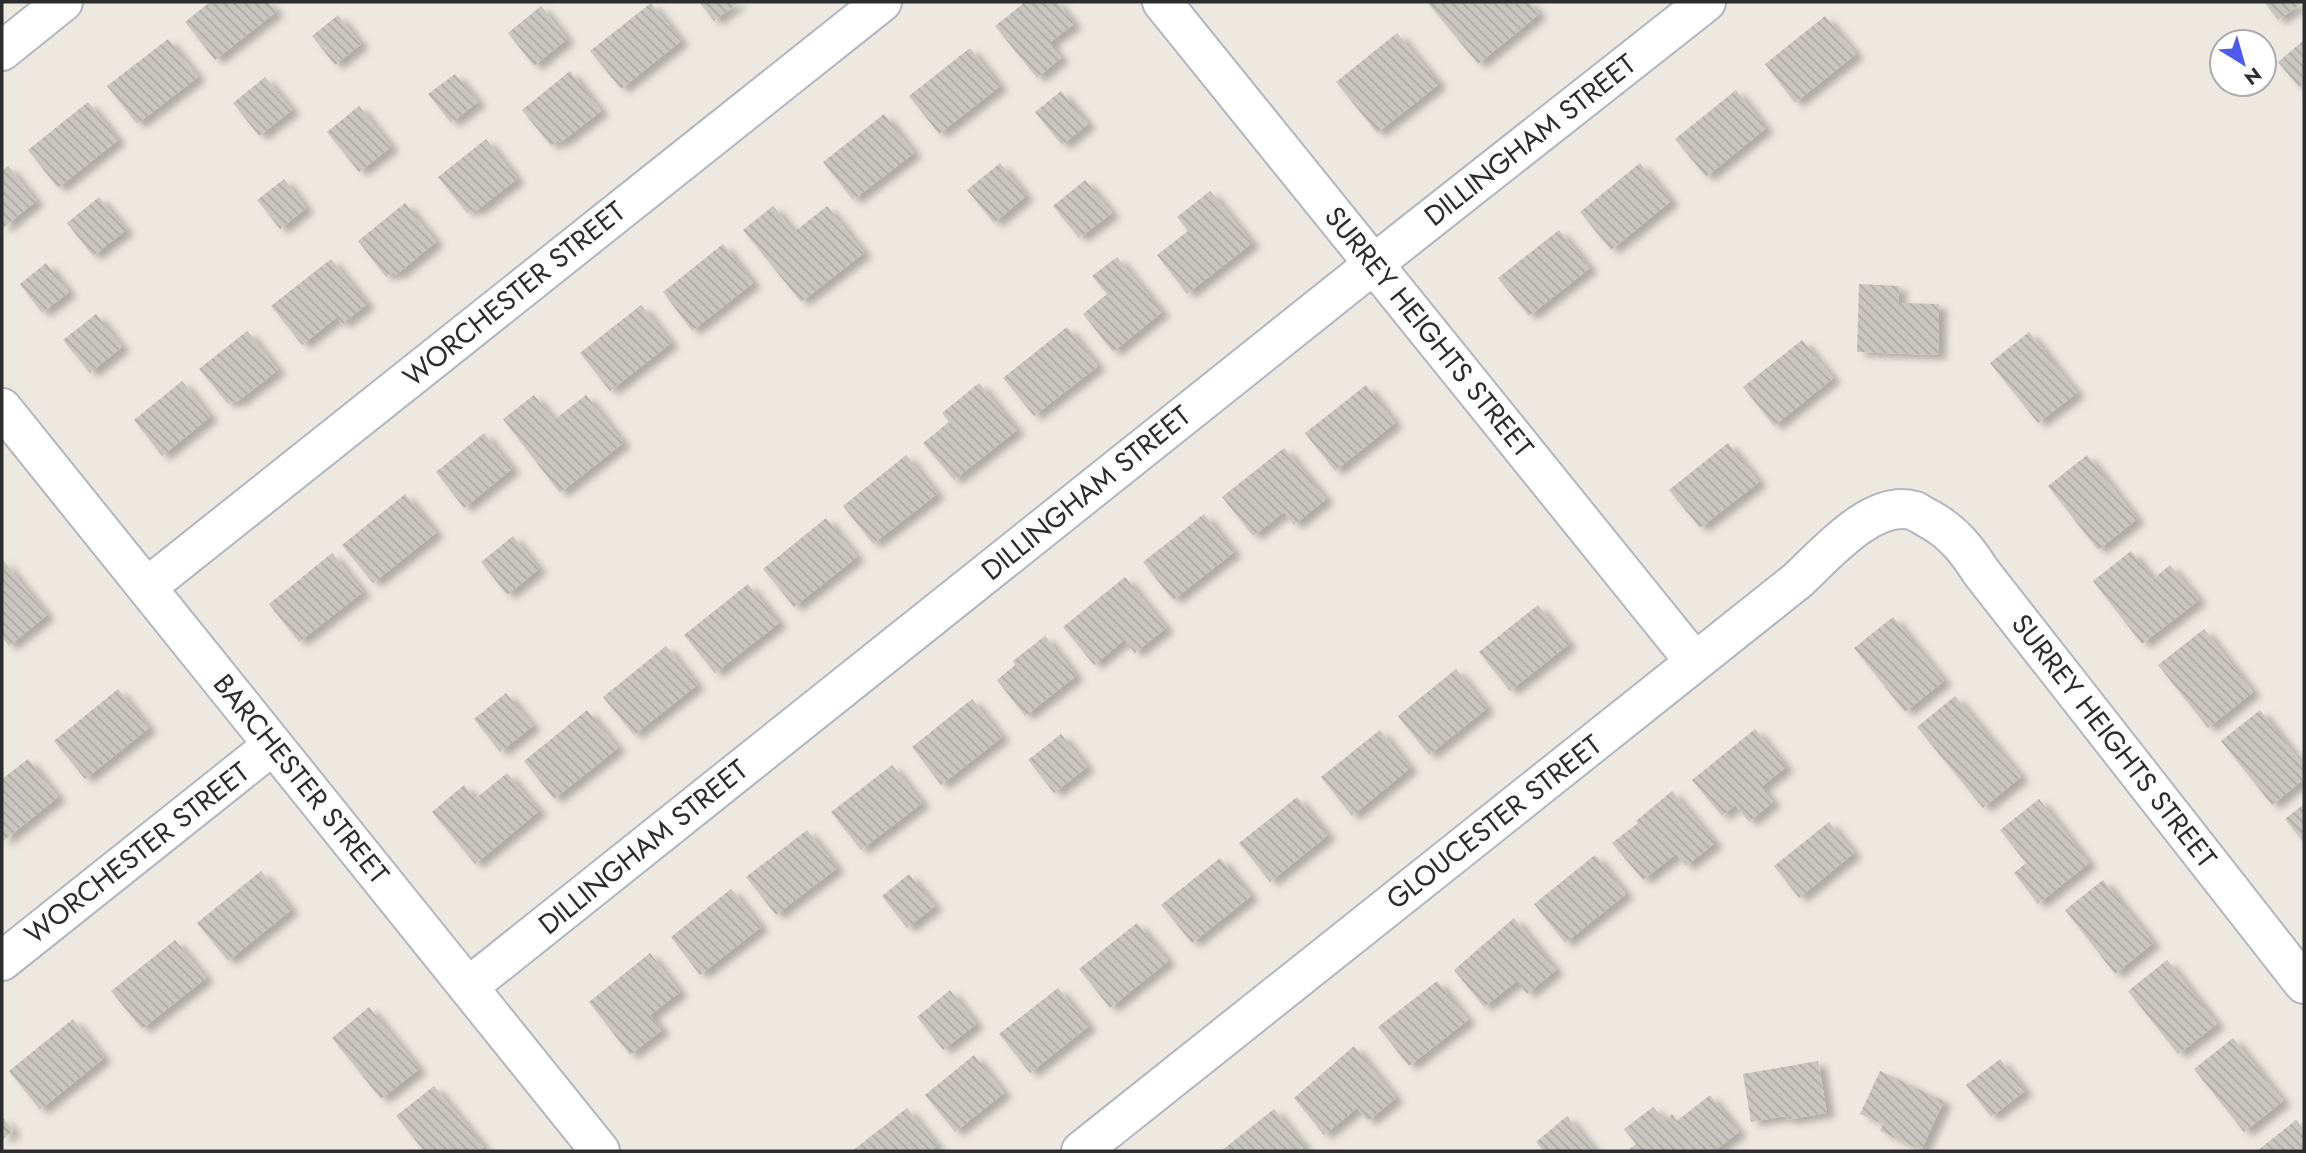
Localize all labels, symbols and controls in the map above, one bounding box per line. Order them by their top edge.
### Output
north arrow [2208,28,2278,98]
street label: DILLINGHAM STREET [1415,44,1645,236]
text: N [2239,61,2267,92]
street label: WORCHESTER STREET [394,191,634,397]
street label: SURREY HEIGHTS STREET [1315,198,1543,466]
street label: DILLINGHAM STREET [973,396,1199,590]
street label: SURREY HEIGHTS STREET [2002,605,2226,877]
street label: BARCHESTER STREET [203,665,399,893]
street label: GLOUCESTER STREET [1378,725,1610,919]
street label: DILLINGHAM STREET [530,750,756,944]
street label: WORCHESTER STREET [16,752,258,954]

